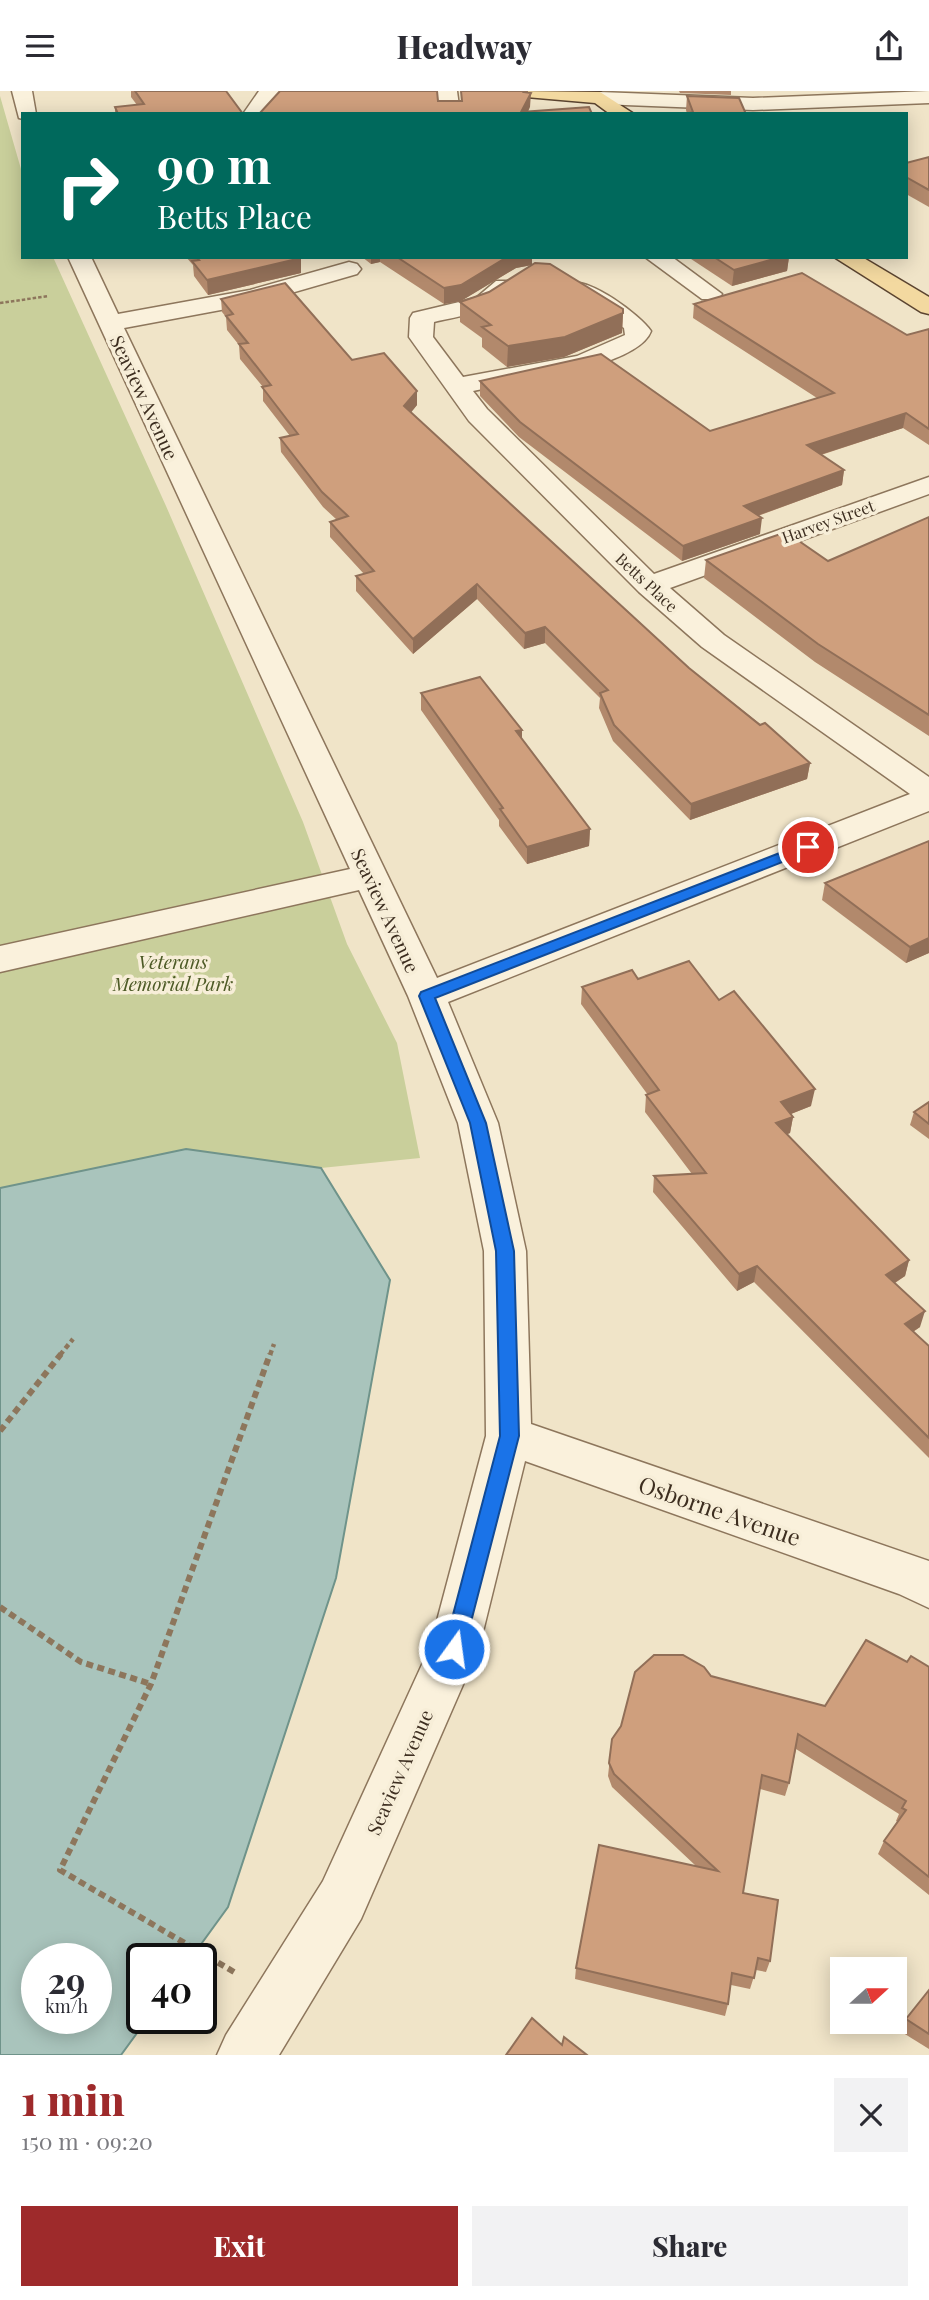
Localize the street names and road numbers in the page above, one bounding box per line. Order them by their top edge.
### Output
street label: Seaview Avenue [105,331,185,463]
street label: Harvey Street [779,494,878,548]
street label: Betts Place [611,548,683,616]
street label: Seaview Avenue [346,844,426,976]
street label: Osborne Avenue [635,1468,805,1552]
street label: Seaview Avenue [360,1705,438,1839]

